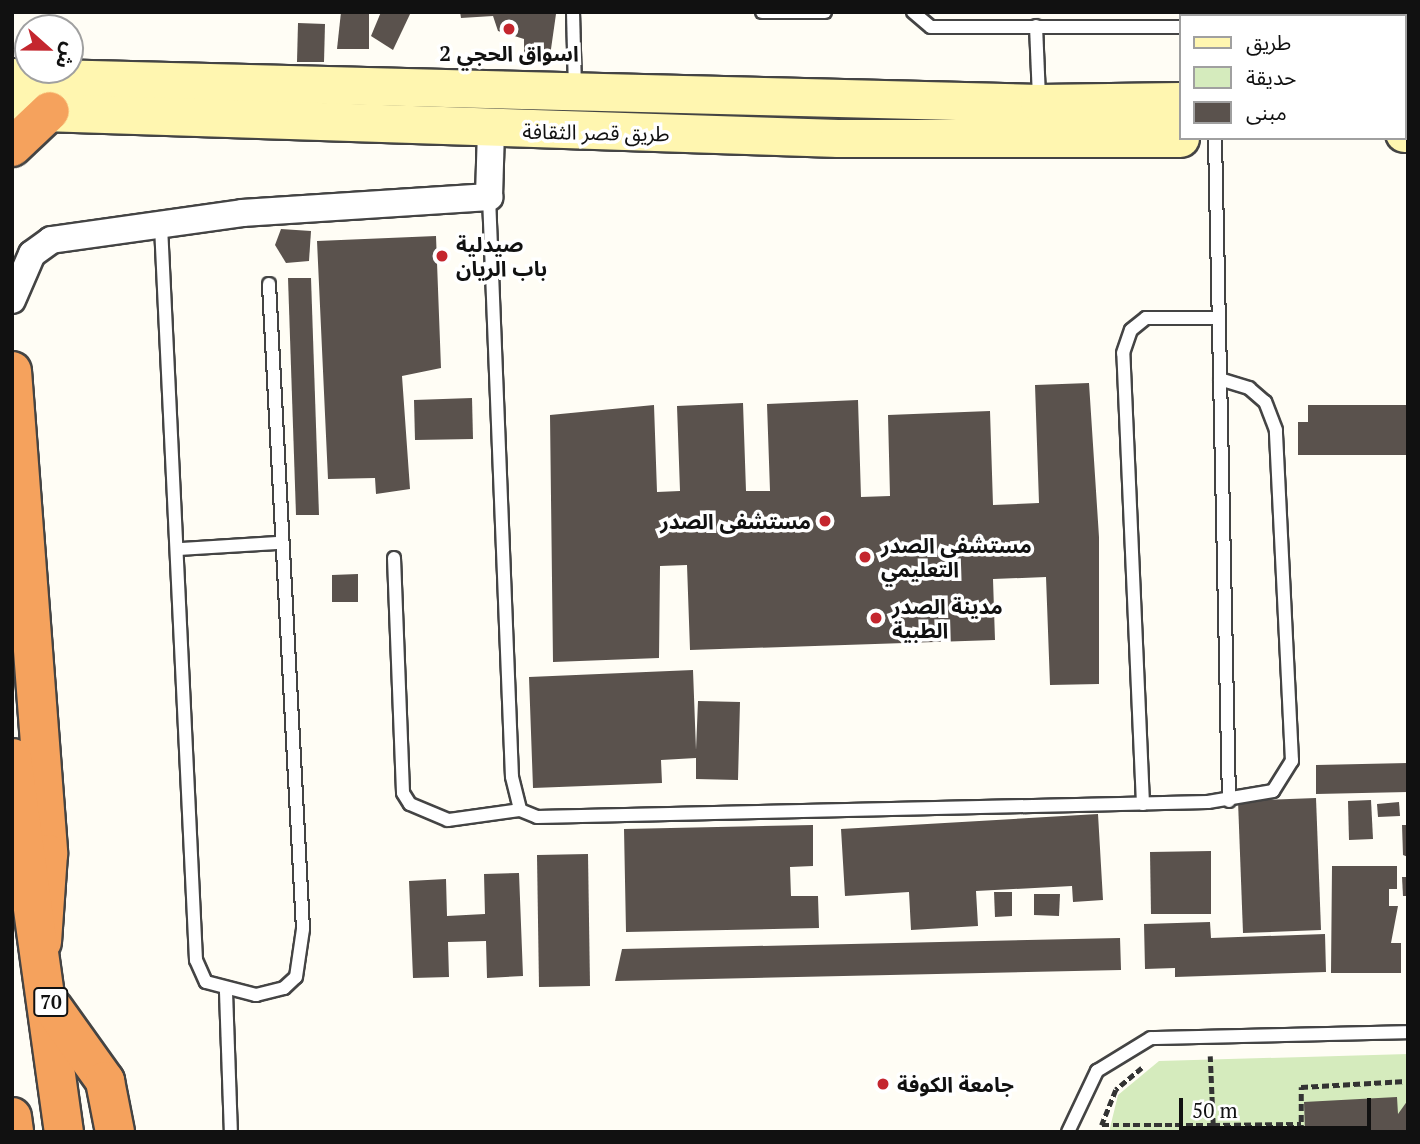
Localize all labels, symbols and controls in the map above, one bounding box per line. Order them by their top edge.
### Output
north arrow [14,14,84,84]
legend [1178,14,1406,140]
marker: اسواق الحجي 2 [501,21,517,37]
text: طريق [1246,28,1291,56]
text: ش [51,39,84,73]
place label: اسواق الحجي 2 [439,40,579,66]
text: حديقة [1246,63,1296,91]
text: مبنى [1246,98,1287,126]
street label: طريق قصر الثقافة [522,118,670,146]
place label: صيدلية باب الريان [456,231,547,281]
marker: صيدلية باب الريان [434,248,450,264]
place label: مستشفى الصدر [660,508,811,534]
marker: مستشفى الصدر [817,513,833,529]
place label: مستشفى الصدر التعليمي [881,532,1032,582]
marker: مستشفى الصدر التعليمي [855,547,875,567]
place label: مدينة الصدر الطبية [892,593,1003,643]
marker: مدينة الصدر الطبية [866,608,886,628]
road number: 70 [32,986,70,1018]
place label: جامعة الكوفة [897,1071,1014,1097]
marker: جامعة الكوفة [875,1076,891,1092]
scale bar [1182,1084,1374,1128]
text: 50 m [1192,1096,1238,1124]

